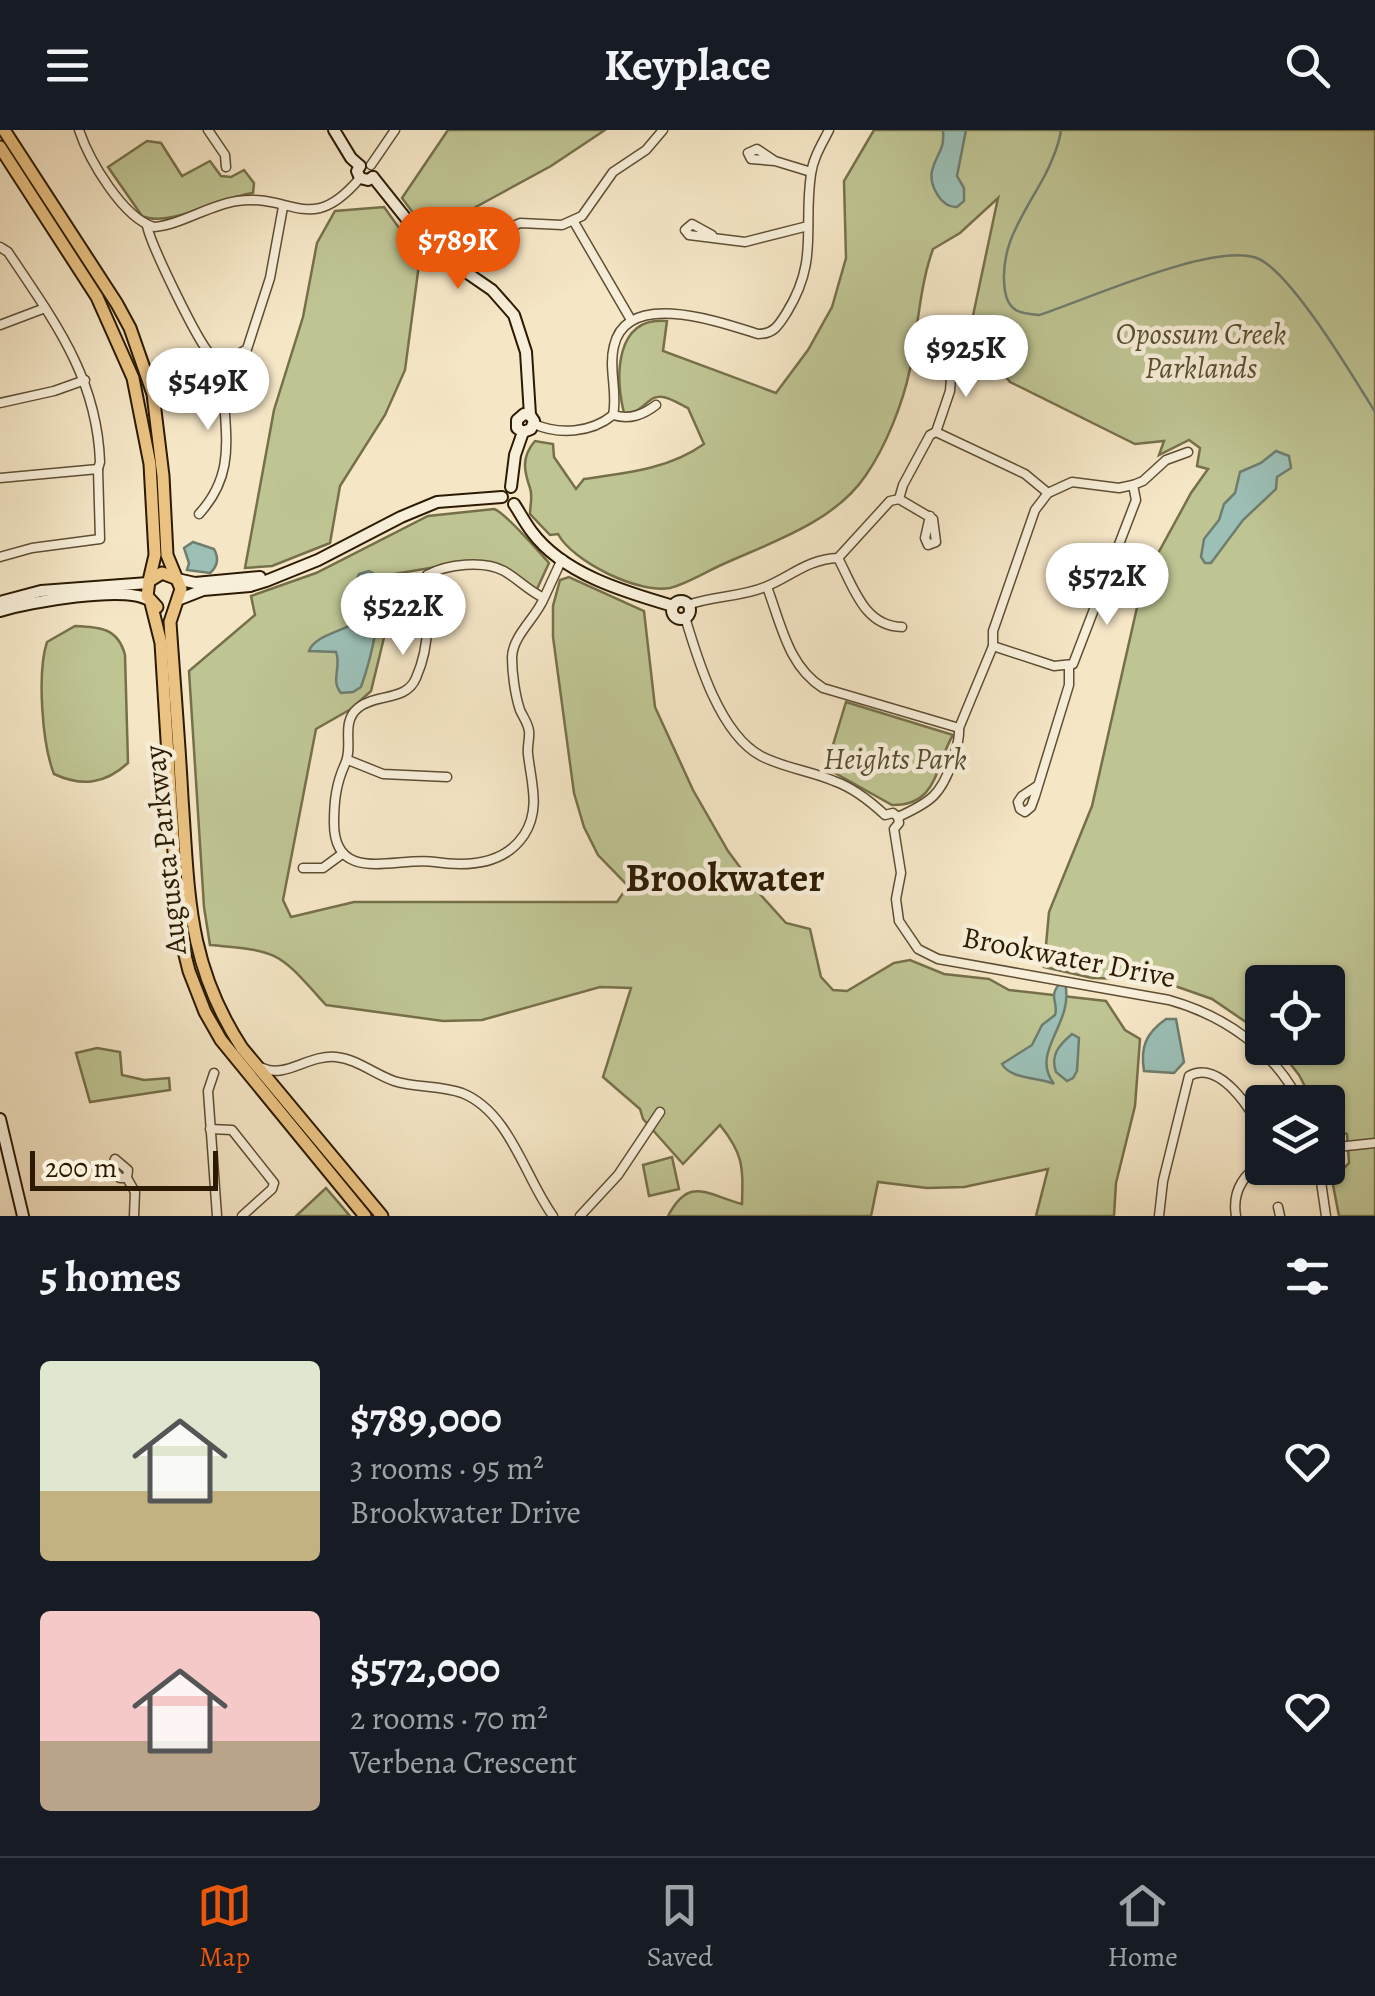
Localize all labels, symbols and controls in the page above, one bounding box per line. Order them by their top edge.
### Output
text: Keyplace [604,34,771,96]
icon: menu [40,38,95,93]
icon: search [1280,38,1335,93]
pin: $789K [388,207,528,292]
text: $789K [418,217,498,261]
park label: Opossum Creek Parklands [1116,314,1286,388]
pin: $925K [896,315,1036,400]
text: $925K [926,325,1006,369]
pin: $549K [138,348,278,433]
text: $549K [168,358,248,402]
pin: $572K [1037,543,1177,628]
text: $572K [1068,553,1146,597]
pin: $522K [333,573,473,658]
text: $522K [363,583,443,627]
park label: Heights Park [823,739,967,779]
street label: Augusta Parkway [134,743,196,958]
district label: Brookwater [625,850,825,905]
street label: Brookwater Drive [959,917,1179,997]
map controls [1245,965,1345,1185]
button: locate [1245,965,1345,1065]
button: layers [1245,1085,1345,1185]
scale bar [30,1146,218,1190]
text: 200 m [45,1149,117,1187]
text: 5 homes [40,1248,181,1305]
icon: filters [1280,1249,1335,1304]
text: $789,000 [350,1389,502,1446]
icon: home [120,1401,240,1521]
icon: heart [1280,1434,1335,1489]
text: 3 rooms · 95 m² [350,1446,544,1490]
text: Brookwater Drive [350,1490,581,1534]
text: $572,000 [350,1639,500,1696]
icon: home [120,1651,240,1771]
icon: heart [1280,1684,1335,1739]
text: 2 rooms · 70 m² [350,1696,548,1740]
text: Verbena Crescent [350,1740,577,1784]
tab: Map [197,1878,252,1976]
tab: Saved [647,1878,713,1976]
tab: Home [1107,1878,1178,1976]

